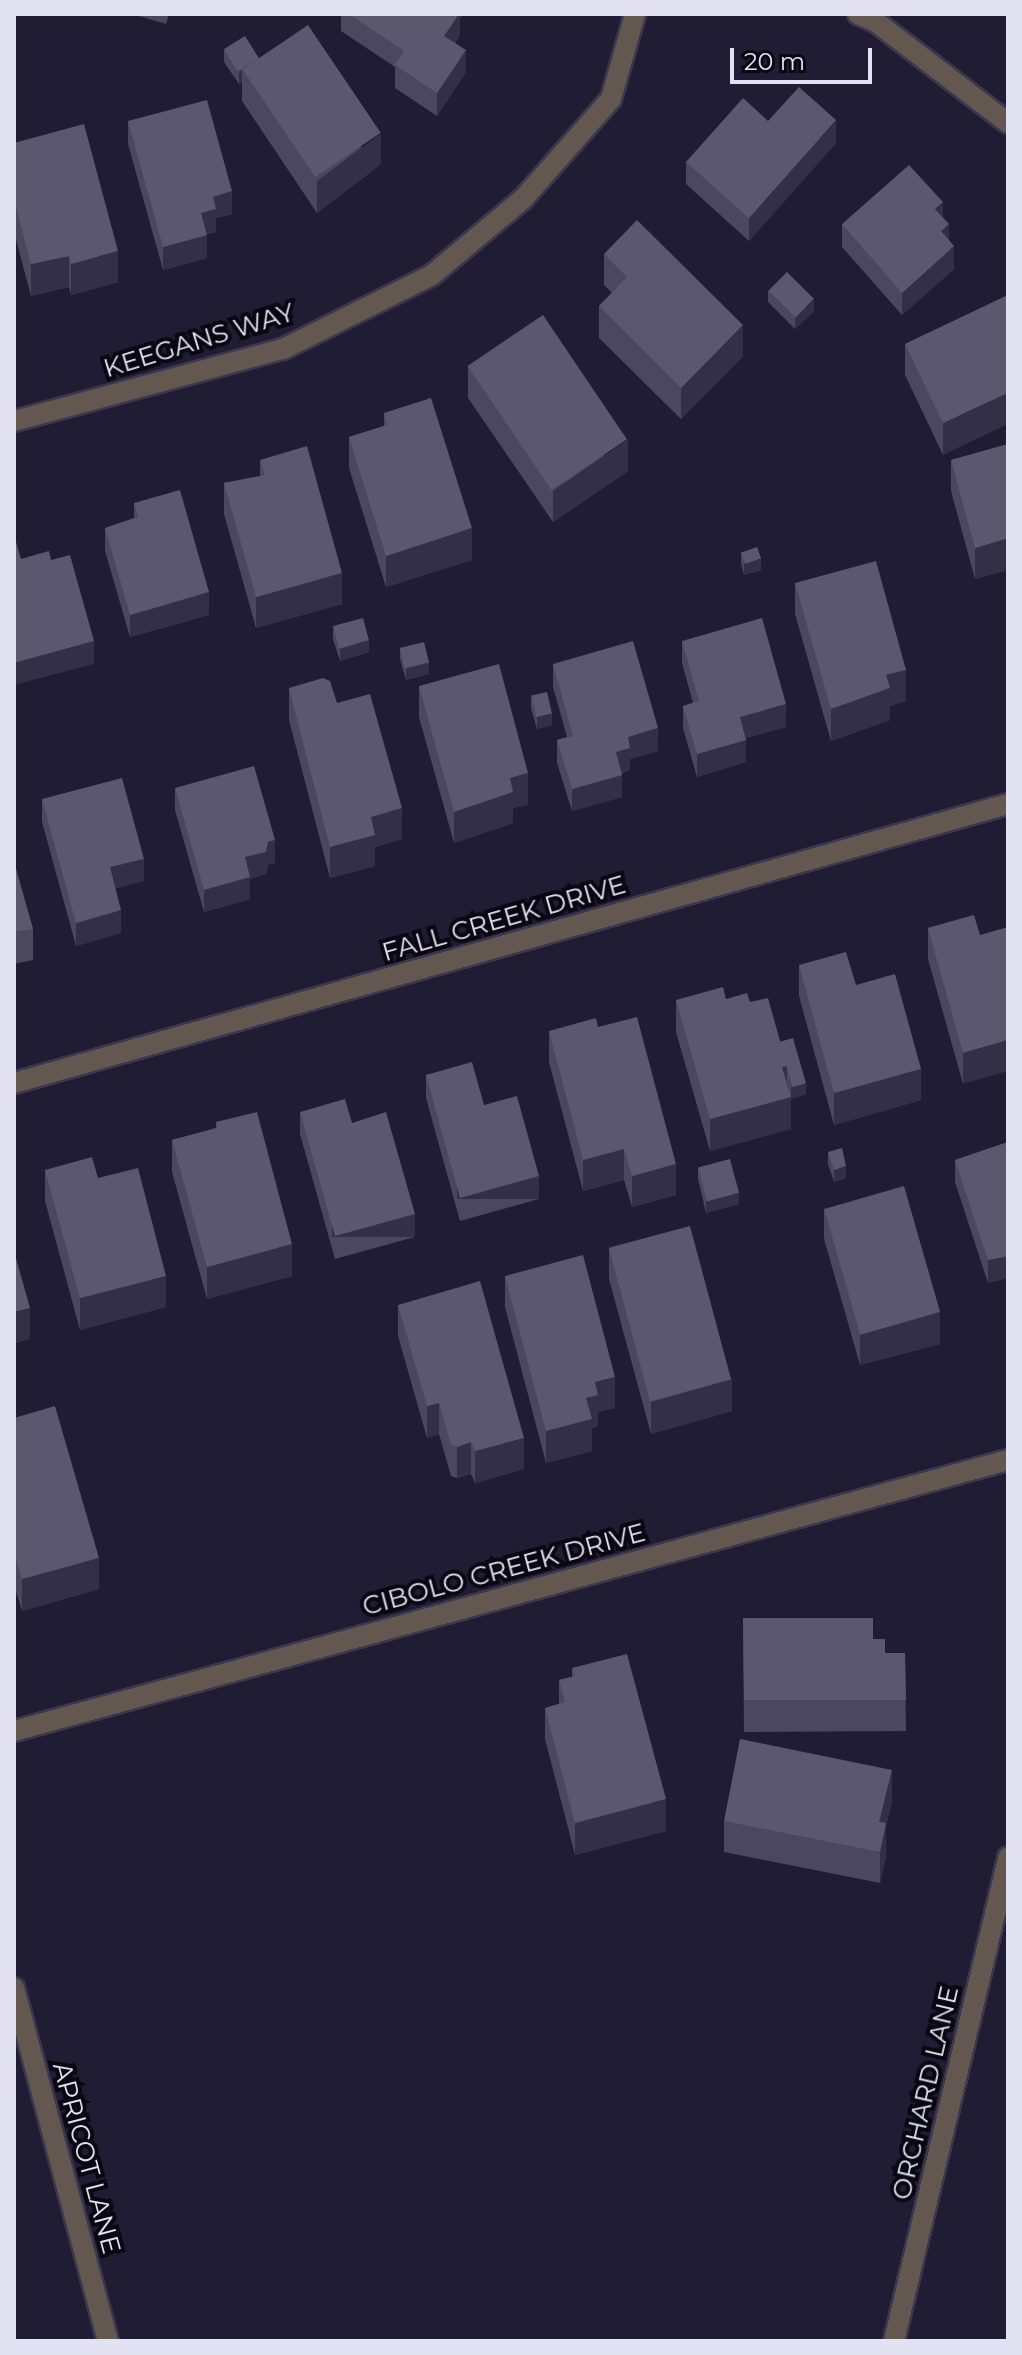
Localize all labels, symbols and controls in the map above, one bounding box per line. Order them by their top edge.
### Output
scale bar [734,32,876,82]
text: 20 m [744,47,805,76]
street label: KEEGANS WAY [100,297,298,385]
street label: FALL CREEK DRIVE [379,869,629,969]
street label: CIBOLO CREEK DRIVE [359,1517,649,1623]
street label: ORCHARD LANE [886,1983,966,2203]
street label: APRICOT LANE [45,2059,127,2257]

